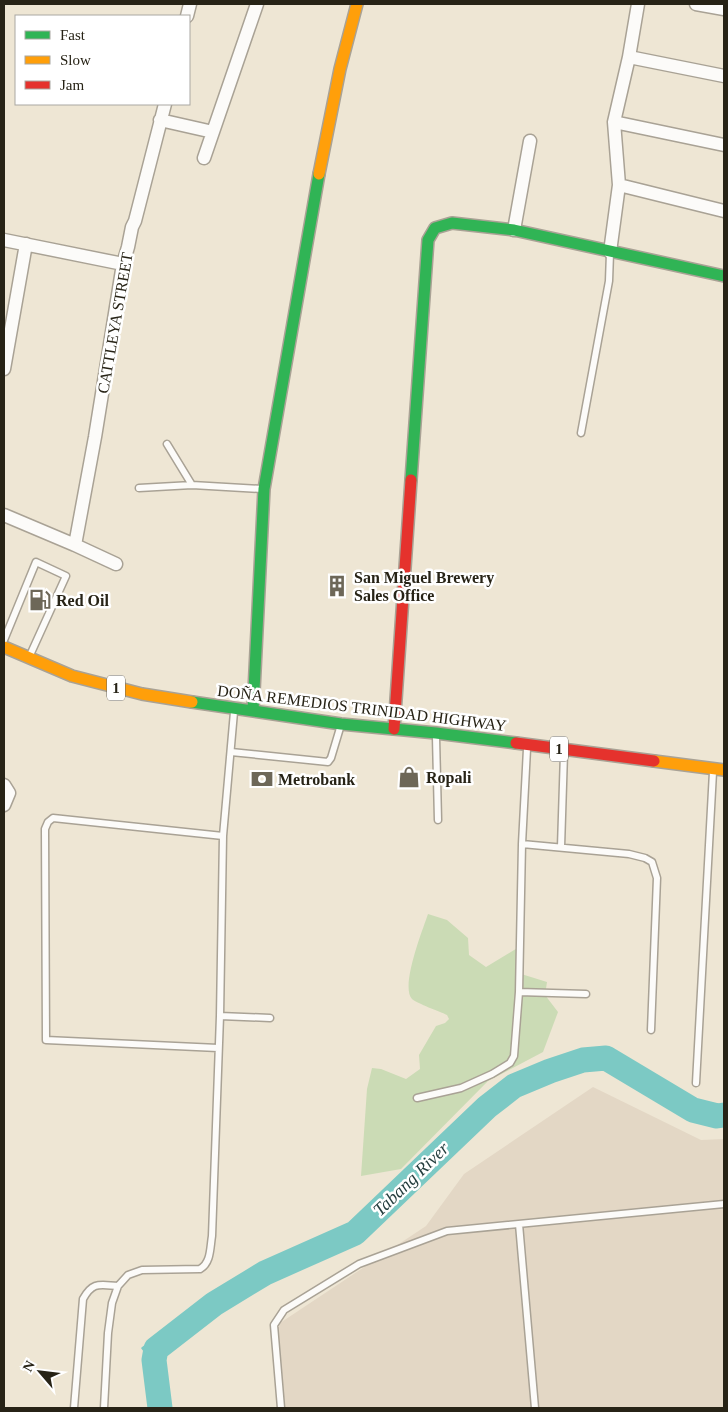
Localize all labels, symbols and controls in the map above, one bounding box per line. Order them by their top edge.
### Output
legend [15,15,190,105]
text: Fast [60,27,86,43]
text: Slow [60,52,91,68]
text: Jam [60,77,84,93]
street label: CATTLEYA STREET [94,251,136,395]
place label: San Miguel Brewery Sales Office [354,569,494,604]
building icon: San Miguel Brewery Sales Office [324,573,350,599]
fuel station icon: Red Oil [27,587,53,613]
place label: Red Oil [56,592,109,609]
road number: 1 [107,676,125,700]
street label: DOÑA REMEDIOS TRINIDAD HIGHWAY [216,682,508,734]
road number: 1 [550,736,568,762]
shop icon: Ropali [396,764,422,790]
bank icon: Metrobank [249,766,275,792]
place label: Ropali [426,769,472,787]
place label: Metrobank [278,771,355,788]
water label: Tabang River [369,1137,453,1220]
north arrow [15,1347,65,1397]
text: N [20,1358,38,1374]

